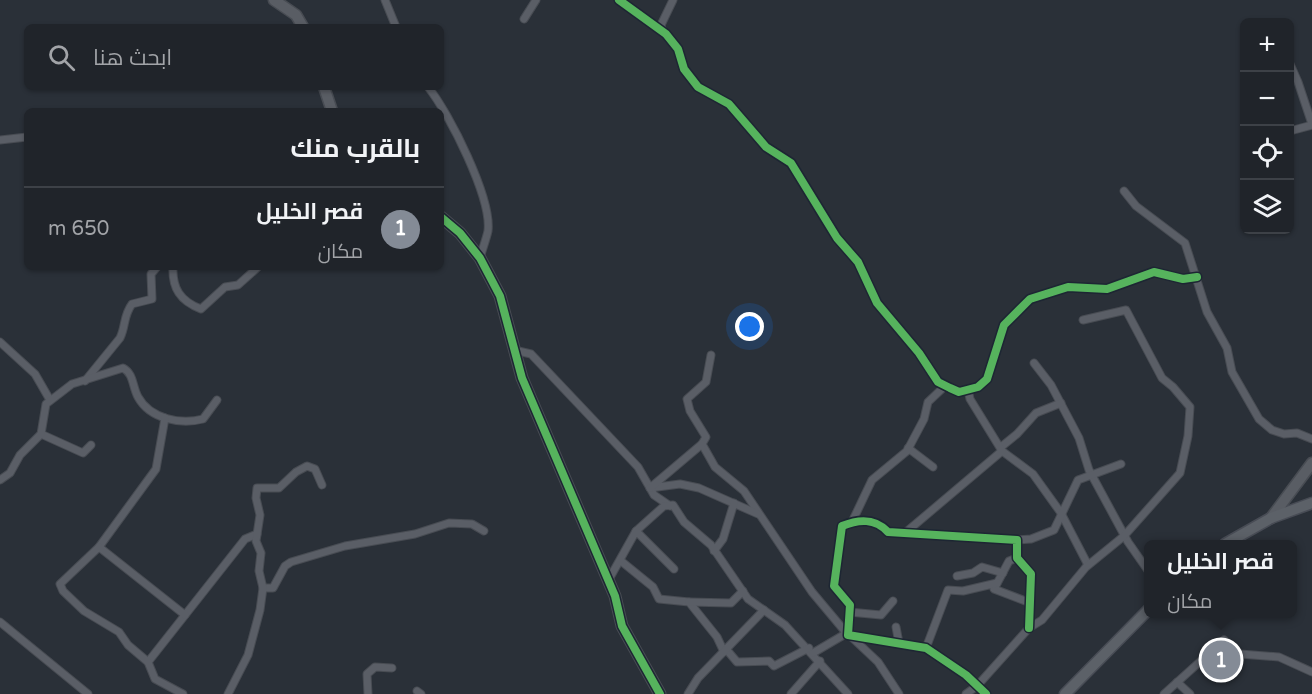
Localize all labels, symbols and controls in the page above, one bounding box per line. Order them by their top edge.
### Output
map controls [1240,18,1294,234]
button: + [1240,18,1294,72]
search box [24,24,444,90]
icon: search [45,41,78,74]
text: ابحث هنا [93,45,172,71]
button: − [1240,72,1294,126]
button: locate [1240,126,1294,180]
text: بالقرب منك [291,133,420,164]
button: layers [1240,180,1294,234]
text: قصر الخليل [256,199,363,225]
text: 650 m [48,217,109,241]
text: 1 [394,217,407,241]
text: مكان [318,240,363,264]
your location [735,312,764,341]
popup [1144,540,1297,618]
text: قصر الخليل [1167,549,1274,575]
text: مكان [1167,590,1212,614]
pin: 1 [1202,638,1240,682]

